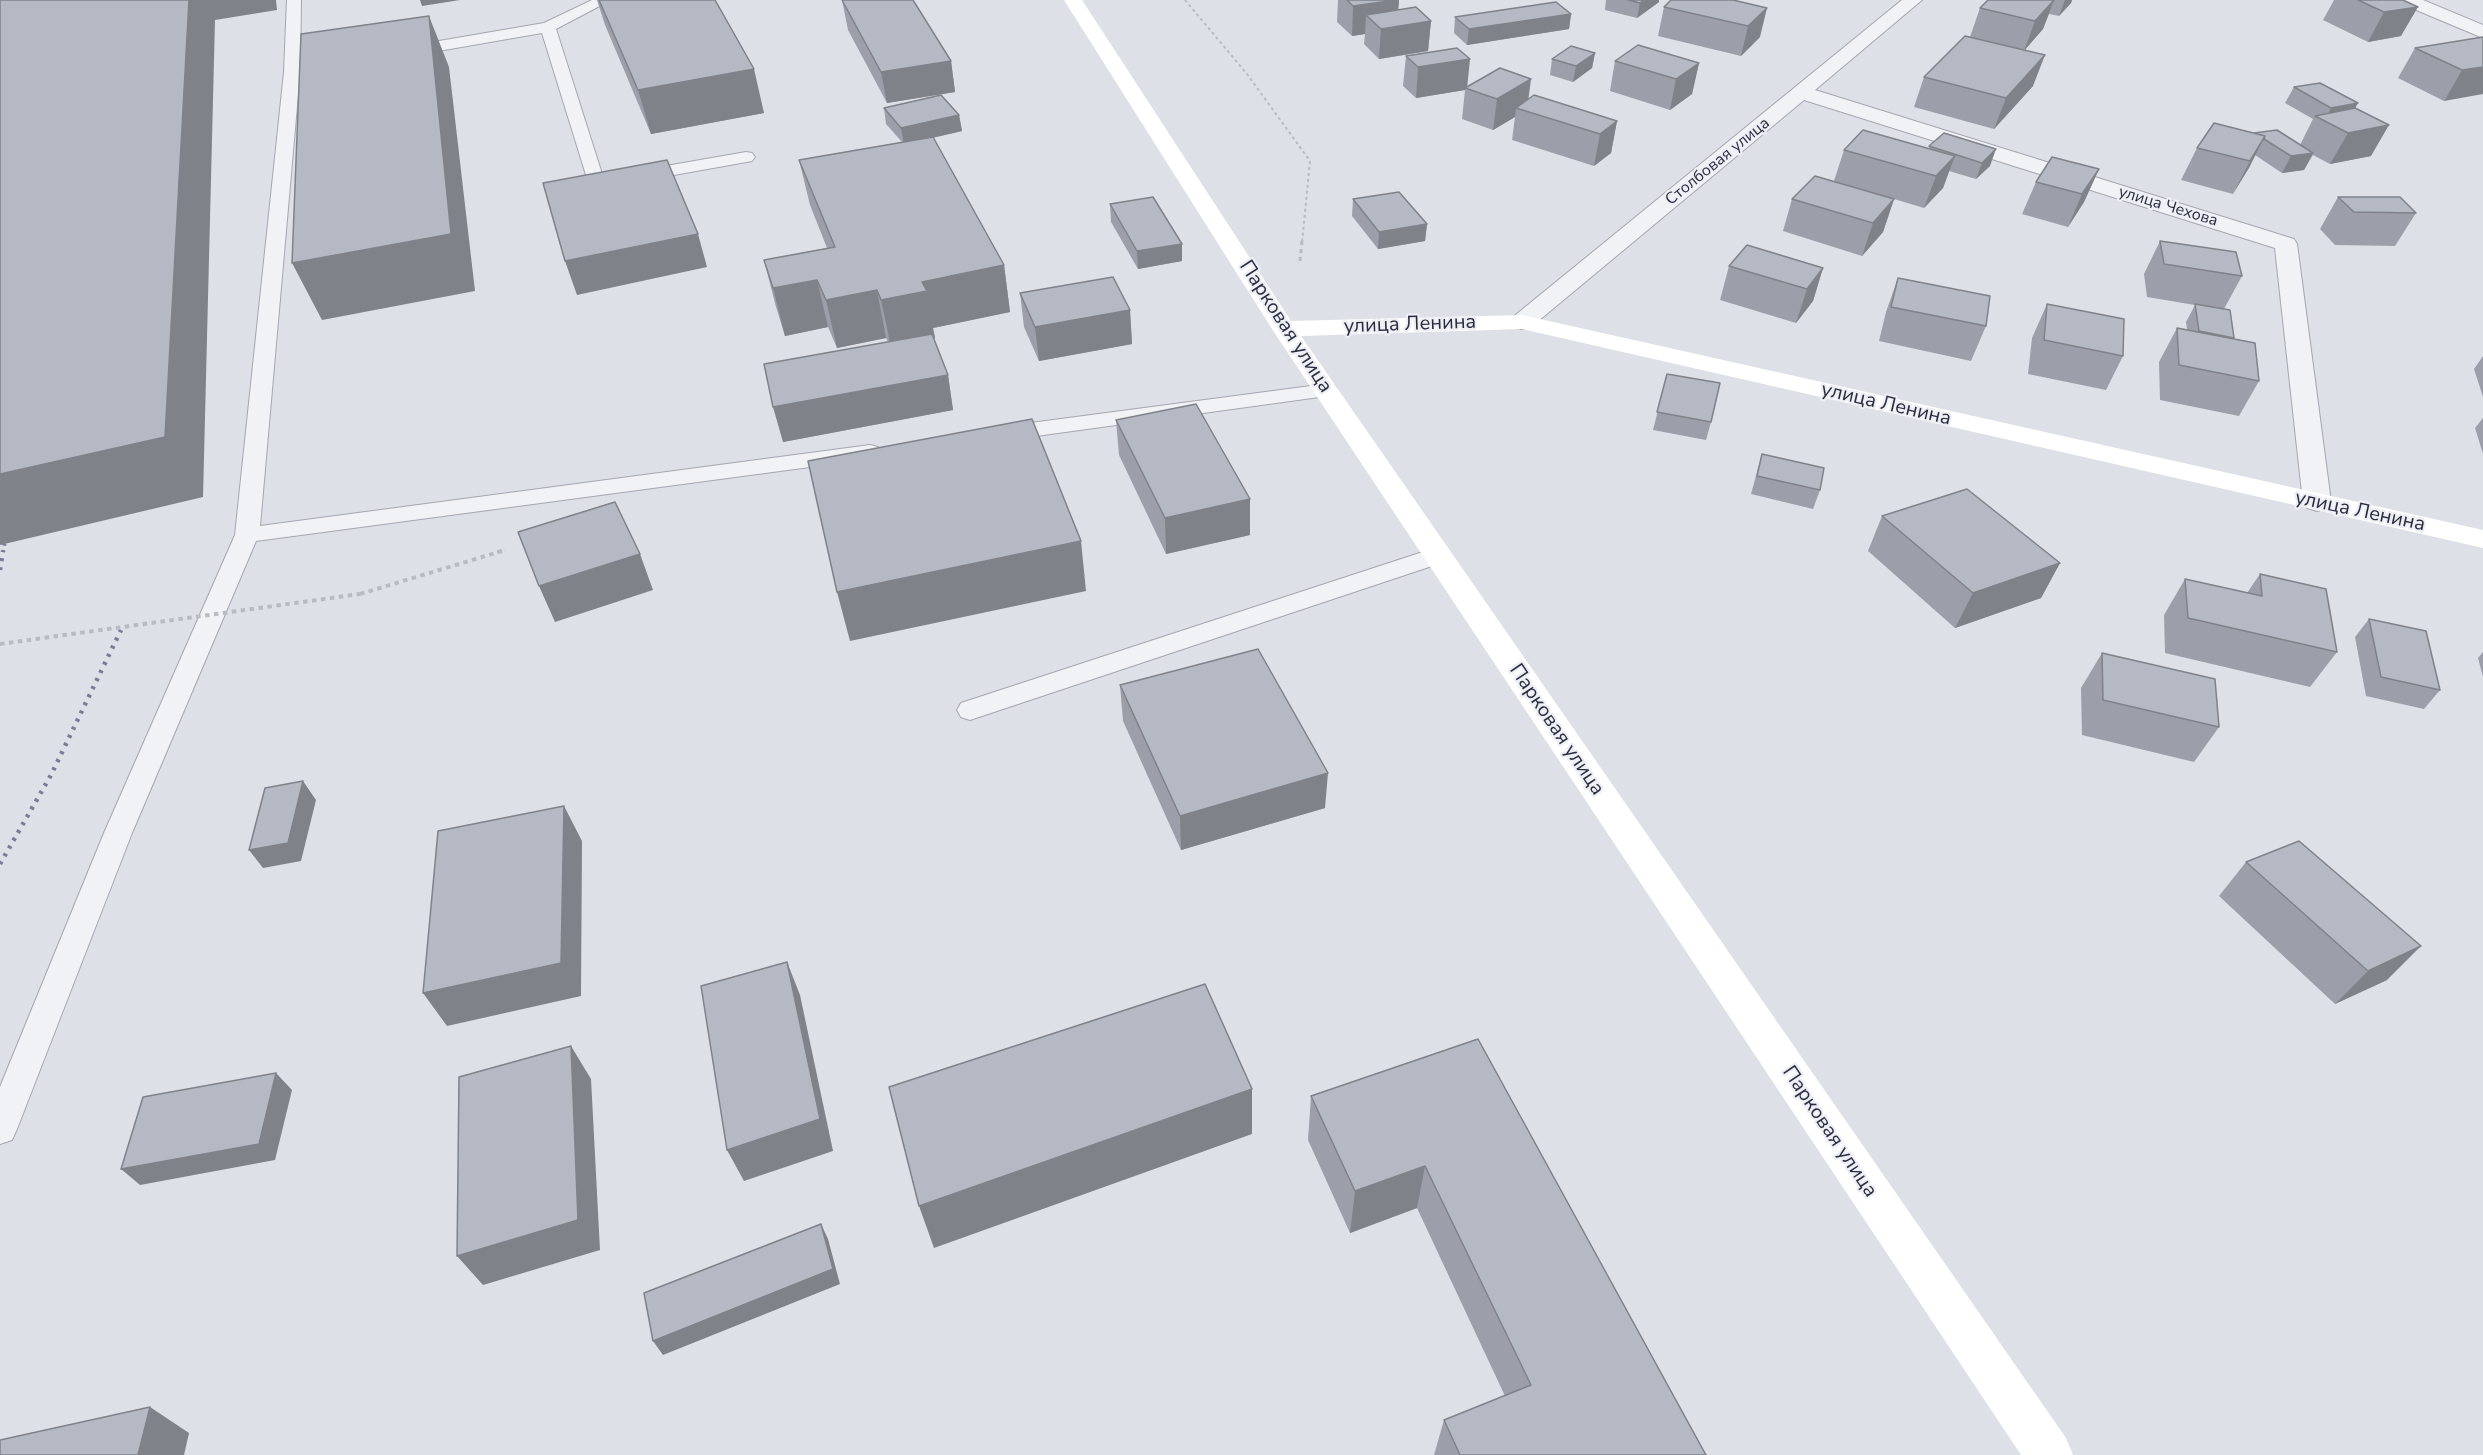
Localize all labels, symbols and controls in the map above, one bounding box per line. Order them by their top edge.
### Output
street label: Столбовая улица [1662,114,1774,210]
street label: улица Чехова [2116,183,2220,231]
street label: Парковая улица [1233,256,1337,398]
street label: улица Ленина [1343,311,1477,339]
street label: улица Ленина [1819,378,1953,432]
street label: улица Ленина [2293,486,2427,538]
street label: Парковая улица [1503,660,1609,800]
street label: Парковая улица [1776,1062,1882,1202]

